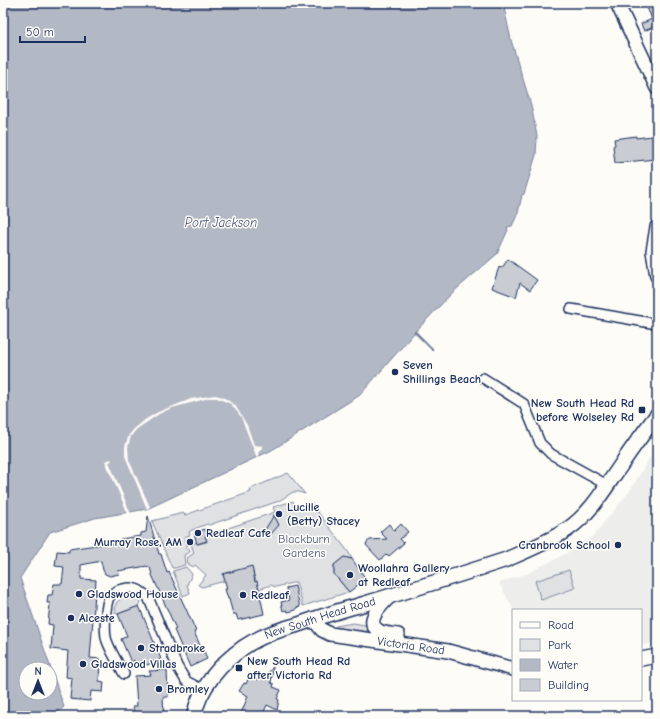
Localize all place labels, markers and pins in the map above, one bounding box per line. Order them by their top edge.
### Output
place label: Seven Shillings Beach [403,358,481,386]
marker: Seven Shillings Beach [390,367,400,377]
place label: New South Head Rd before Wolseley Rd [531,396,634,424]
marker: New South Head Rd before Wolseley Rd [637,405,647,415]
place label: Lucille (Betty) Stacey [287,500,360,528]
marker: Lucille (Betty) Stacey [274,509,284,519]
place label: Redleaf Cafe [206,526,271,540]
marker: Redleaf Cafe [193,528,203,538]
place label: Murray Rose, AM [94,535,182,549]
marker: Murray Rose, AM [185,537,195,547]
place label: Cranbrook School [518,538,610,552]
marker: Cranbrook School [613,540,623,550]
place label: Woollahra Gallery at Redleaf [358,561,450,589]
marker: Woollahra Gallery at Redleaf [345,570,355,580]
place label: Gladswood House [87,587,178,601]
place label: Redleaf [251,588,290,602]
marker: Gladswood House [74,589,84,599]
marker: Redleaf [238,590,248,600]
place label: Alceste [79,611,115,625]
marker: Alceste [66,613,76,623]
place label: Stradbroke [149,641,205,655]
marker: Stradbroke [136,643,146,653]
place label: New South Head Rd after Victoria Rd [247,654,350,682]
place label: Gladswood Villas [91,657,176,671]
marker: Gladswood Villas [78,659,88,669]
marker: New South Head Rd after Victoria Rd [234,663,244,673]
place label: Bromley [167,682,209,696]
marker: Bromley [154,684,164,694]

